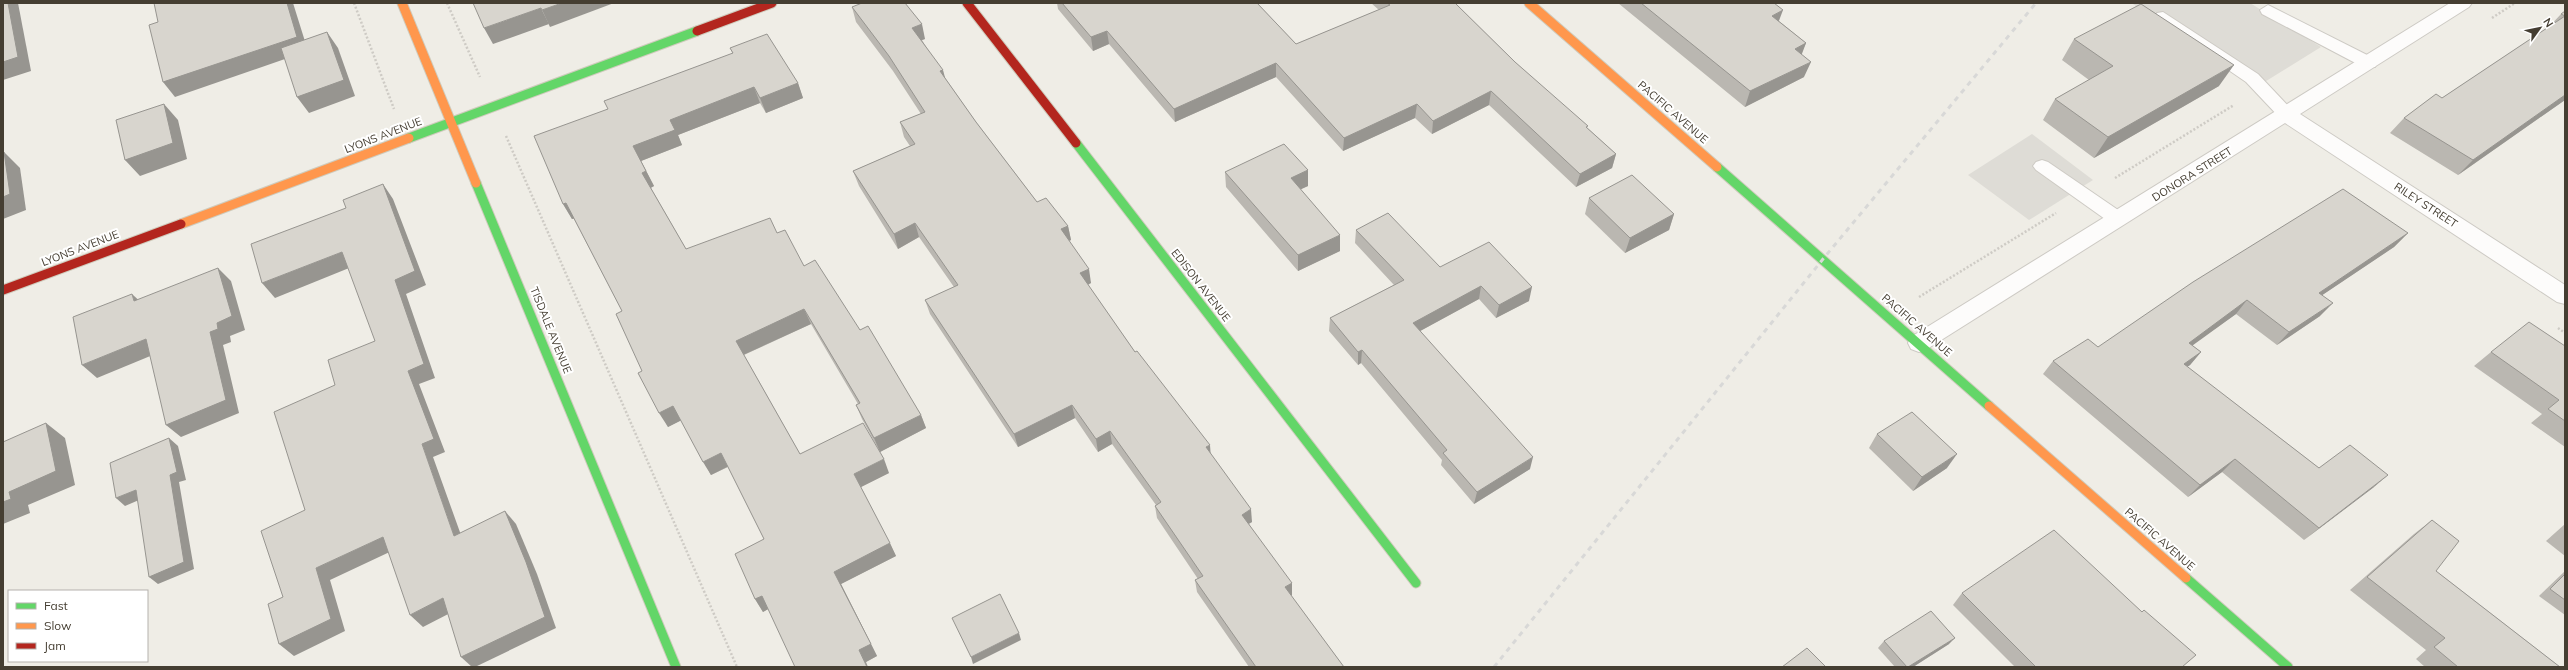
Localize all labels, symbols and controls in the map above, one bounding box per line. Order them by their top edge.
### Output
north arrow [2520,8,2560,48]
text: N [2540,15,2557,30]
street label: PACIFIC AVENUE [1635,78,1711,146]
street label: LYONS AVENUE [342,114,424,156]
street label: DONORA STREET [2149,143,2235,204]
street label: RILEY STREET [2392,179,2461,231]
street label: LYONS AVENUE [39,227,121,269]
street label: EDISON AVENUE [1168,246,1234,324]
street label: TISDALE AVENUE [527,285,575,375]
street label: PACIFIC AVENUE [1879,291,1955,359]
street label: PACIFIC AVENUE [2122,505,2198,573]
legend [8,590,148,662]
text: Fast [44,598,68,613]
text: Slow [44,618,72,633]
text: Jam [44,638,66,653]

